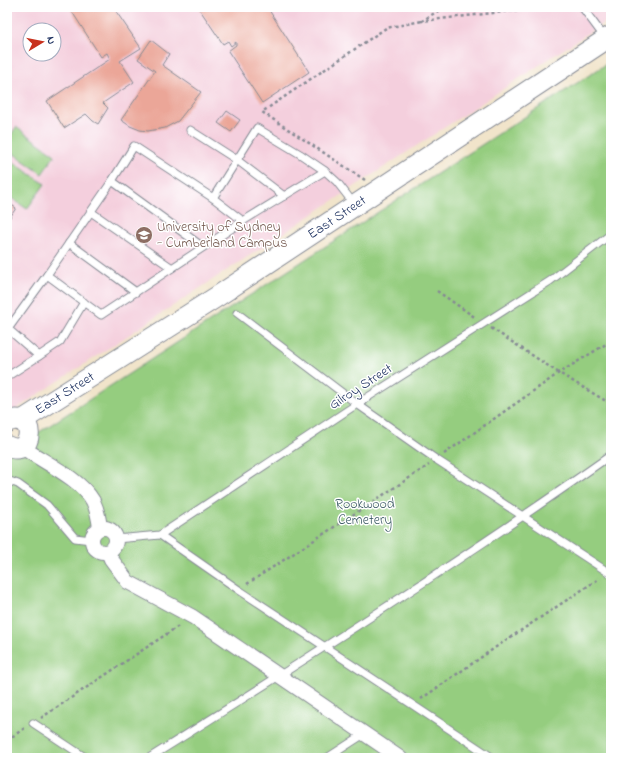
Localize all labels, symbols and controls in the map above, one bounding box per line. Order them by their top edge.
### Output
north arrow [22,22,62,62]
text: N [42,35,59,45]
street label: East Street [303,190,371,244]
place label: University of Sydney - Cumberland Campus [157,217,287,254]
school or university icon: University of Sydney - Cumberland Campus [134,225,154,245]
street label: Gilroy Street [325,358,398,416]
street label: East Street [31,366,99,420]
park label: Rookwood Cemetery [335,494,395,532]

